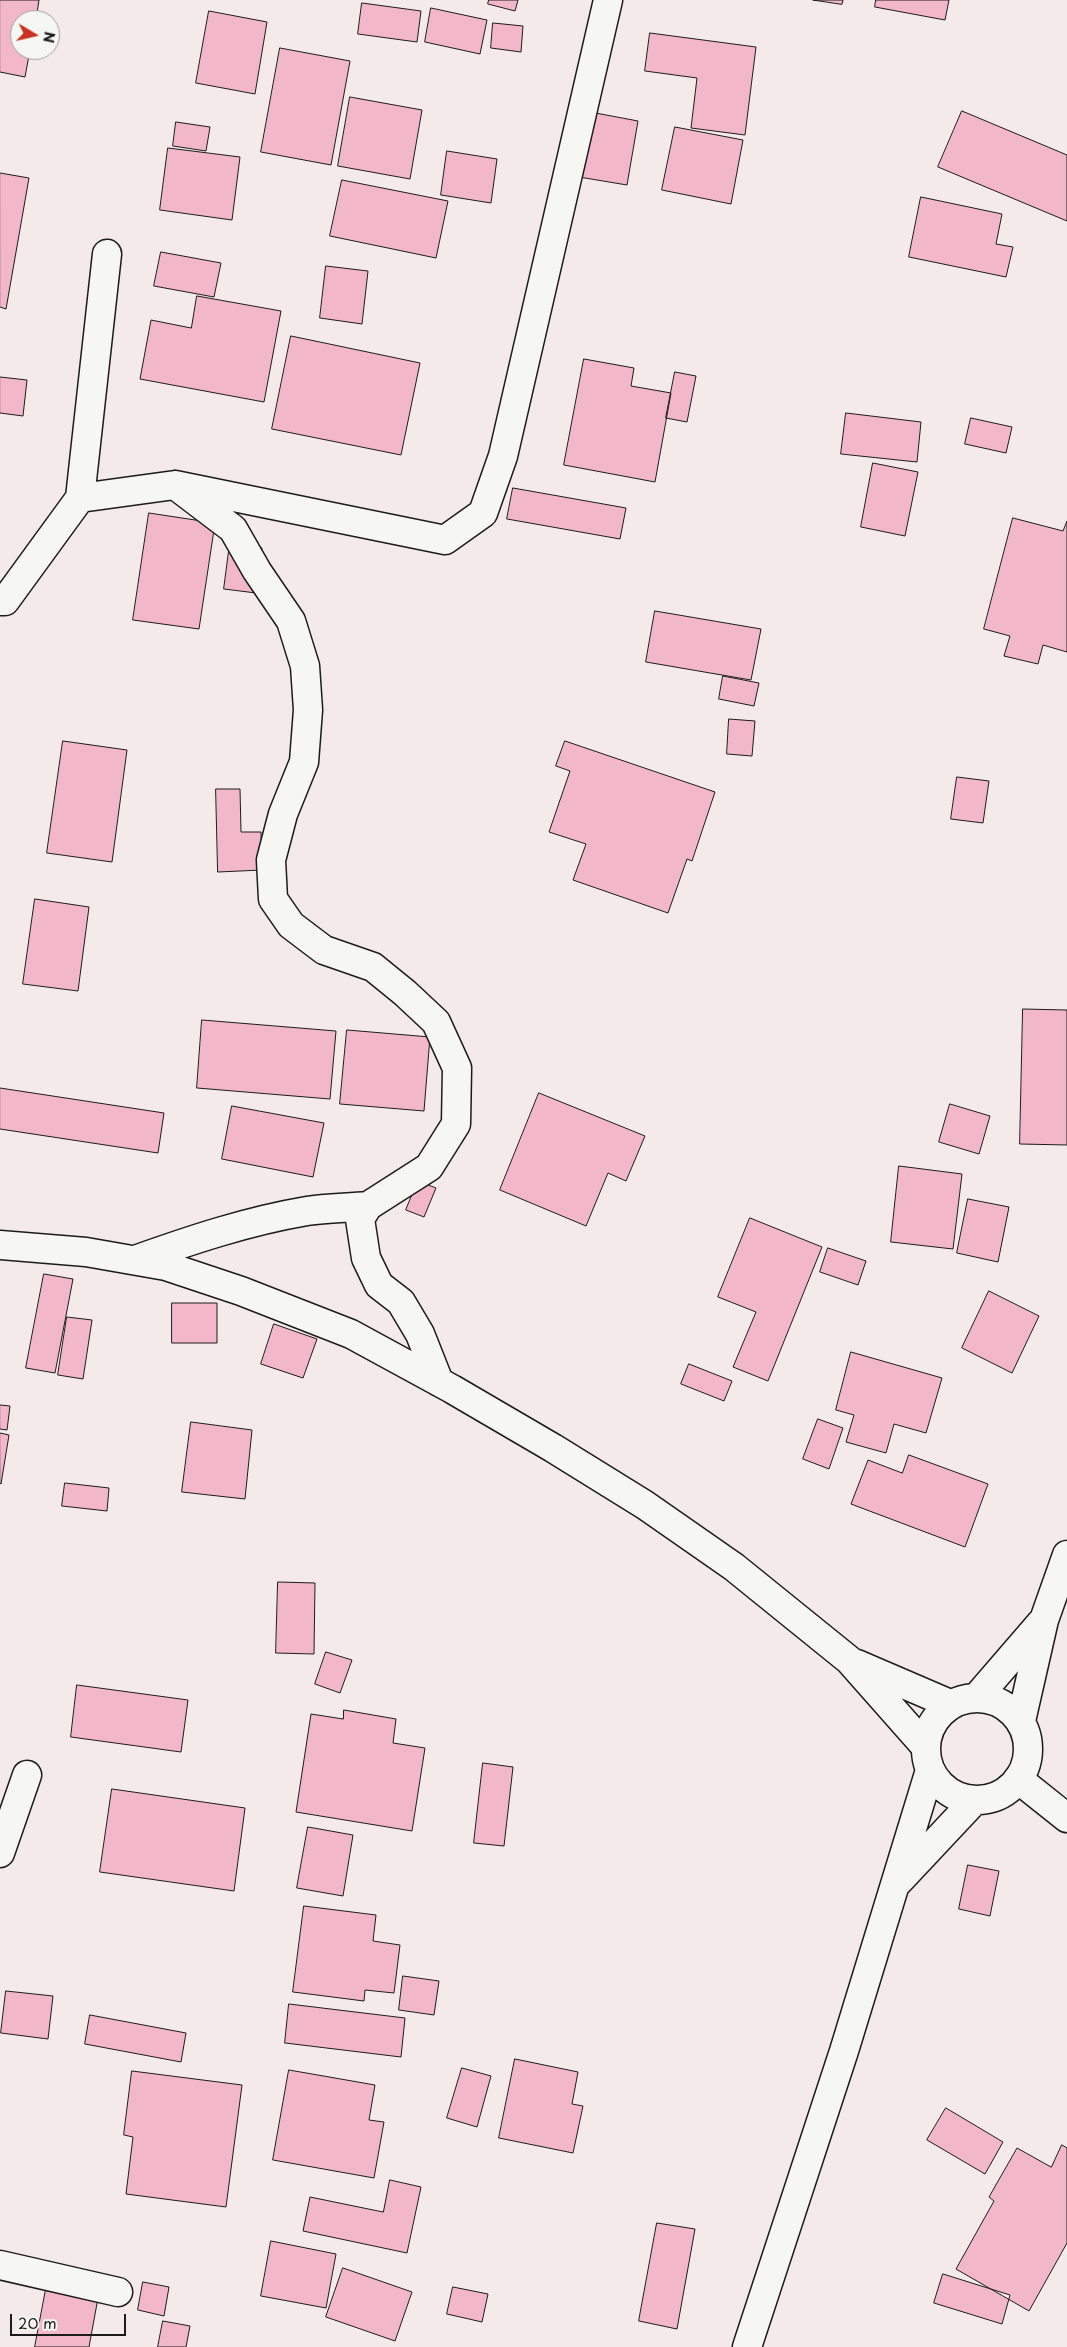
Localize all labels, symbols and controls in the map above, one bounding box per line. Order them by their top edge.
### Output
north arrow [10,10,60,60]
text: N [38,30,61,44]
scale bar [12,2304,129,2336]
text: 20 m [18,2311,57,2334]

